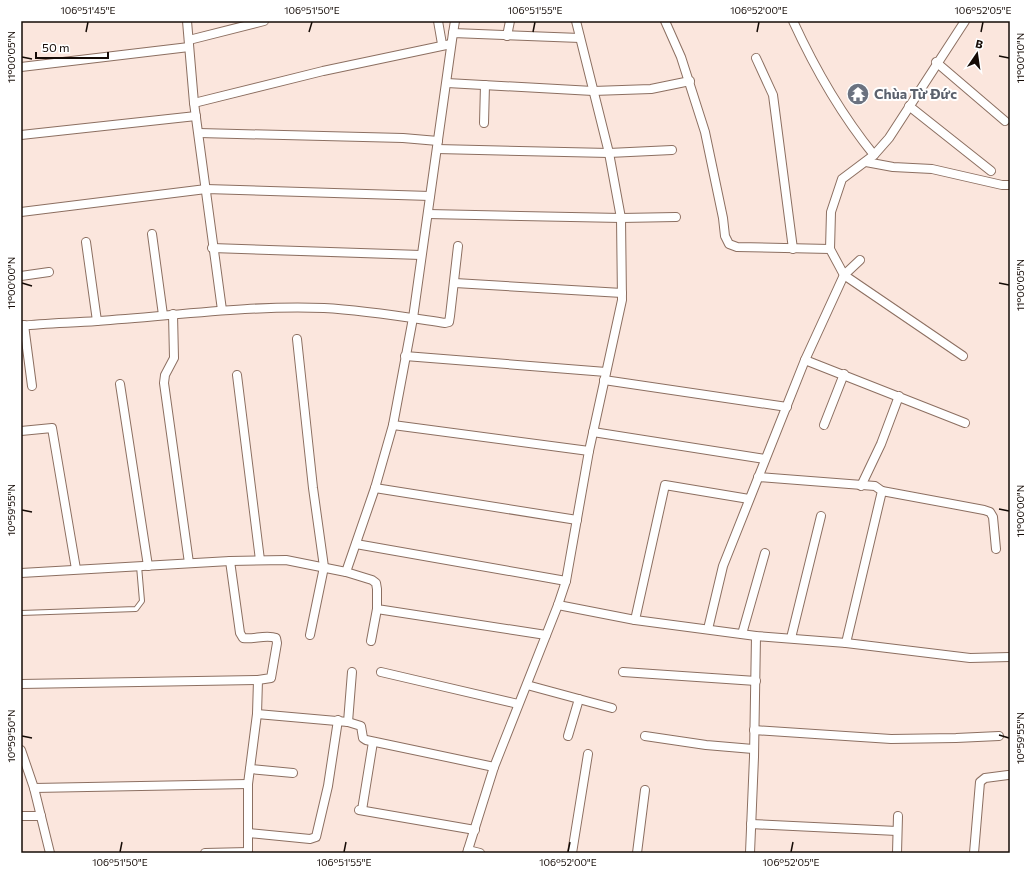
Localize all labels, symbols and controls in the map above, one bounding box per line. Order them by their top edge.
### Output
text: 106°51'45"E [61,4,116,16]
text: 106°51'50"E [284,4,340,16]
text: 106°51'55"E [508,4,562,16]
text: 106°52'00"E [730,4,788,16]
text: 106°52'05"E [955,4,1011,16]
text: 11°00'05"N [5,31,17,83]
text: 11°00'10"N [1014,33,1026,83]
scale bar [36,34,108,60]
north arrow [957,34,997,74]
text: B [974,37,984,51]
text: 50 m [42,40,70,54]
temple icon: Chùa Từ Đức [845,81,871,107]
place label: Chùa Từ Đức [874,85,957,102]
text: 11°00'00"N [5,257,17,309]
text: 11°00'05"N [1014,259,1026,311]
text: 10°59'55"N [5,484,17,536]
text: 11°00'00"N [1014,485,1026,537]
text: 10°59'50"N [5,710,17,762]
text: 10°59'55"N [1014,712,1026,764]
text: 106°51'50"E [92,856,148,868]
text: 106°51'55"E [317,856,371,868]
text: 106°52'00"E [539,856,597,868]
text: 106°52'05"E [763,856,819,868]

